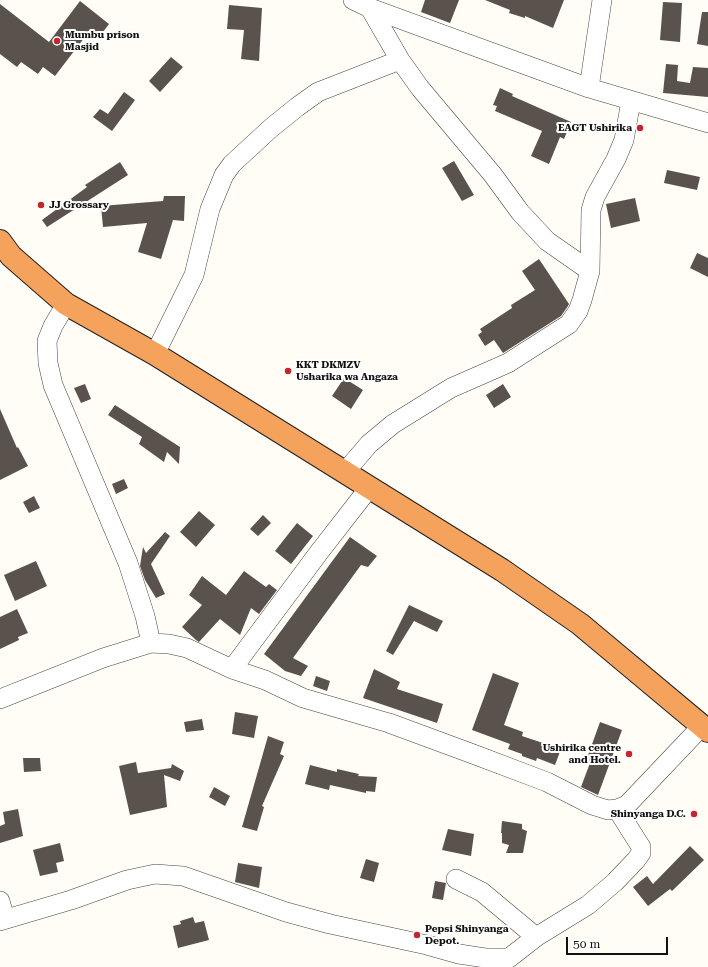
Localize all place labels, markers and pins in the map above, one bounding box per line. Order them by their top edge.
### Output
place label: Mumbu prison Masjid [65,29,139,52]
marker: Mumbu prison Masjid [52,36,62,46]
place label: EAGT Ushirika [558,122,632,134]
marker: EAGT Ushirika [635,123,645,133]
place label: JJ Grossary [49,199,109,211]
marker: JJ Grossary [36,200,46,210]
place label: KKT DKMZV Usharika wa Angaza [296,359,398,382]
marker: KKT DKMZV Usharika wa Angaza [283,366,293,376]
place label: Ushirika centre and Hotel. [543,742,621,766]
marker: Ushirika centre and Hotel. [624,749,634,759]
place label: Shinyanga D.C. [611,808,686,820]
marker: Shinyanga D.C. [689,809,699,819]
place label: Pepsi Shinyanga Depot. [425,923,508,946]
marker: Pepsi Shinyanga Depot. [412,930,422,940]

